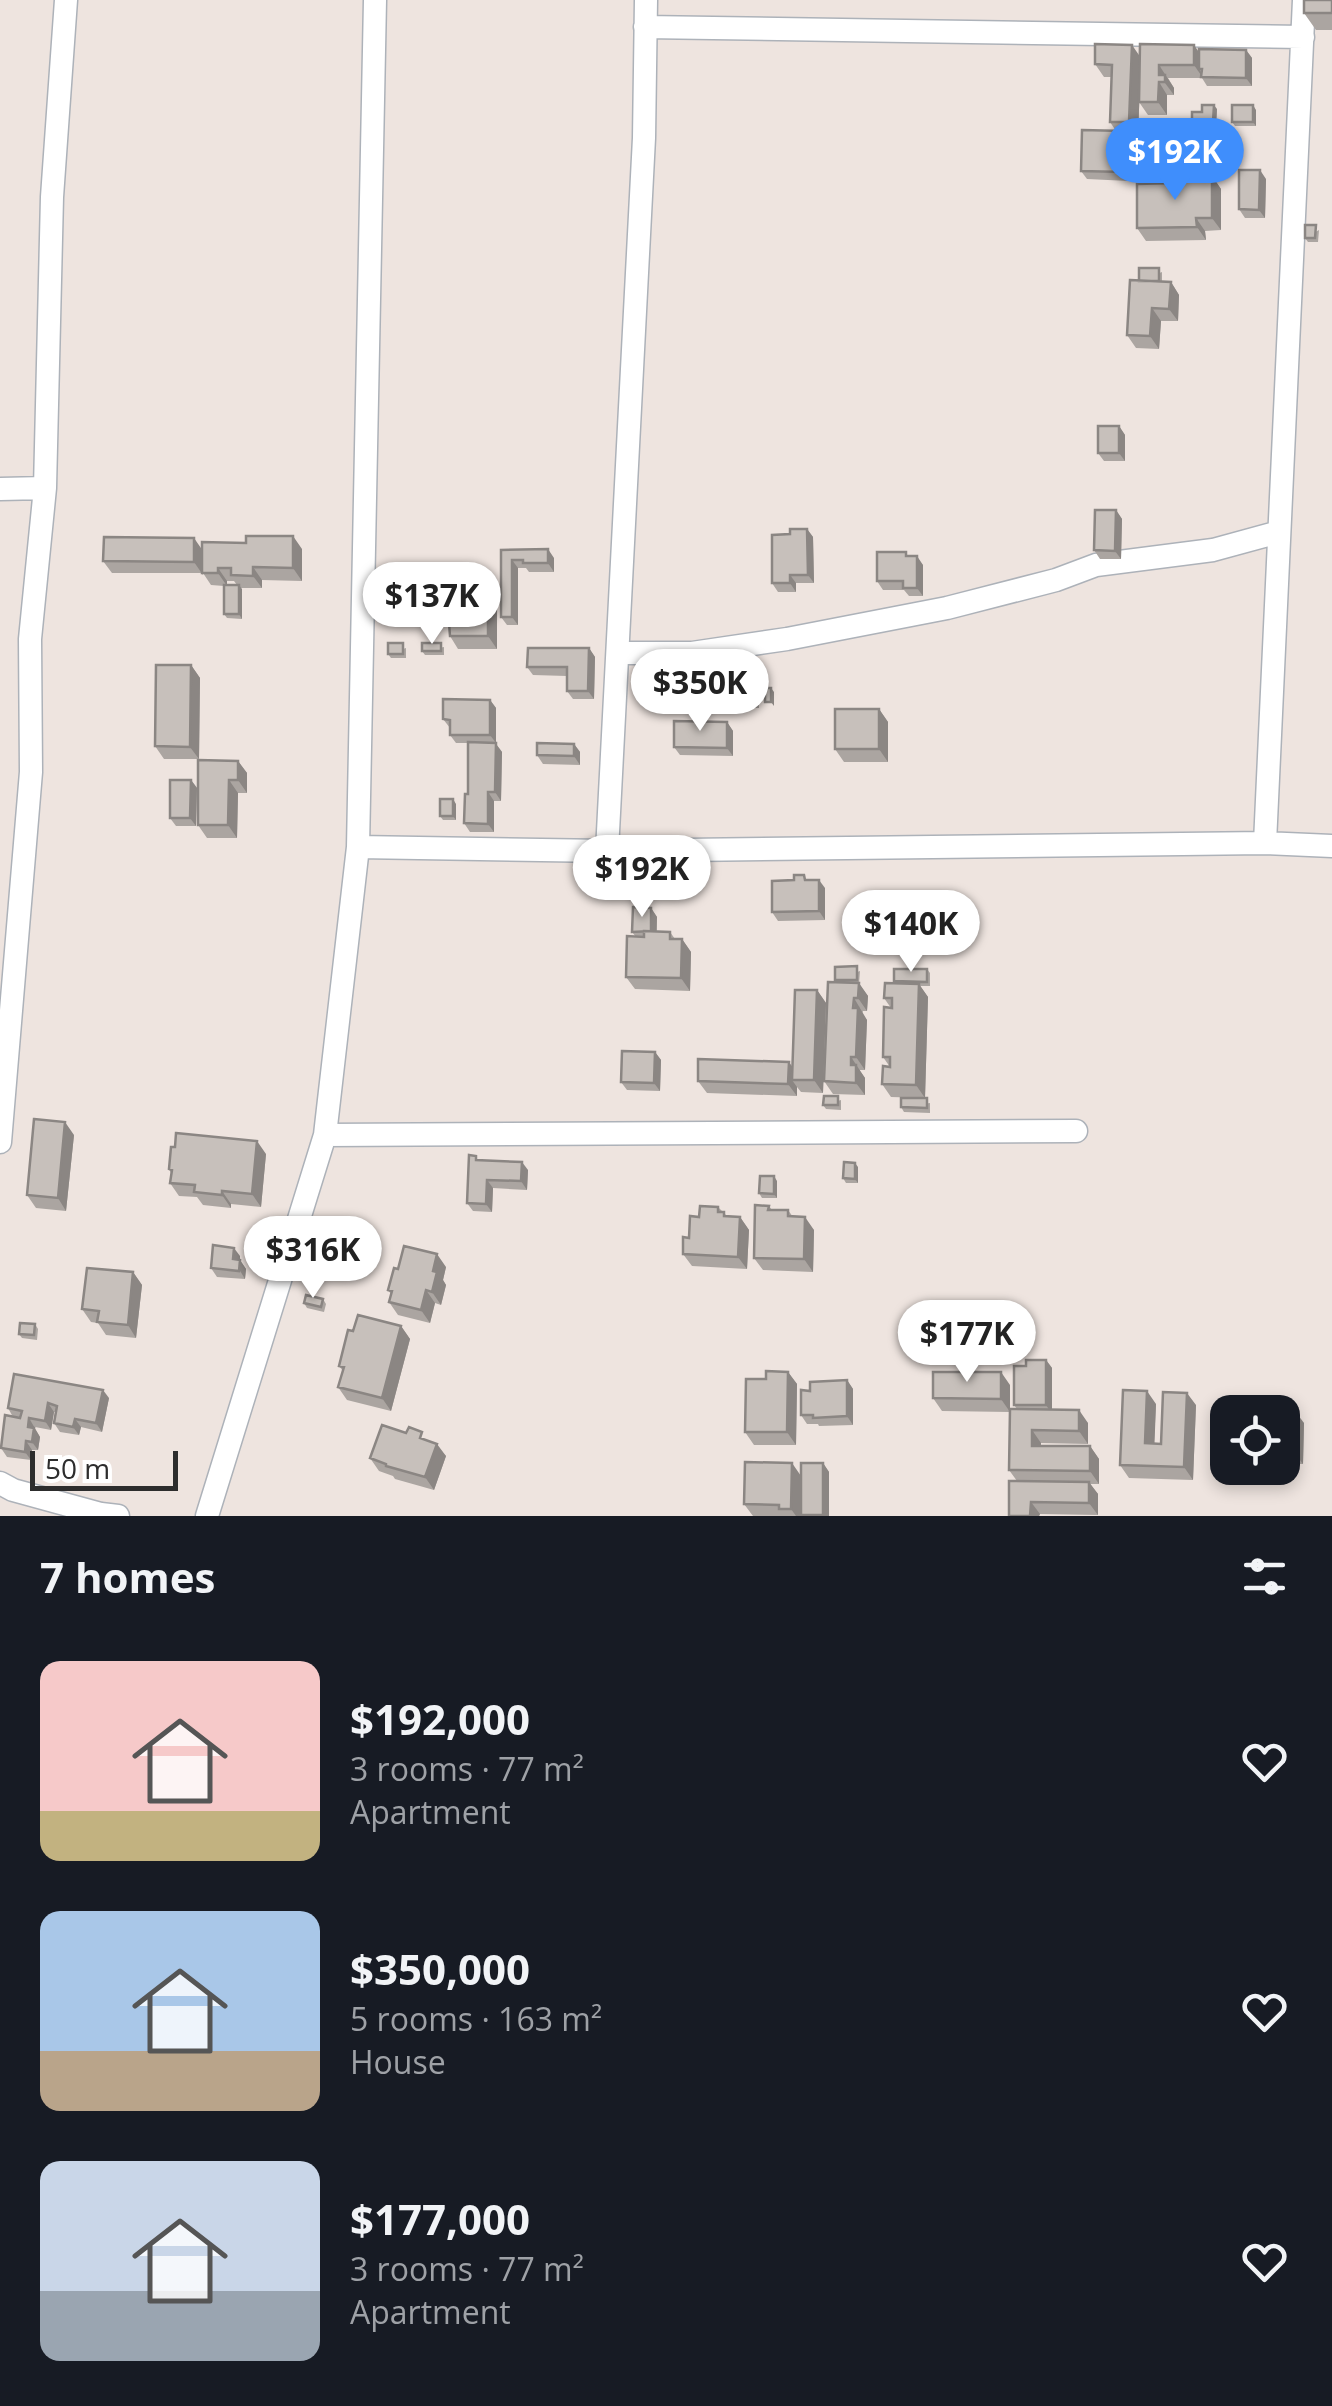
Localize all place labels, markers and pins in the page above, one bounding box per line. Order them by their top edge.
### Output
pin: $192K [1105,118,1245,203]
pin: $137K [362,562,502,647]
pin: $350K [630,649,770,734]
pin: $192K [572,835,712,920]
pin: $140K [841,890,981,975]
pin: $316K [243,1216,383,1301]
pin: $177K [897,1300,1037,1385]

